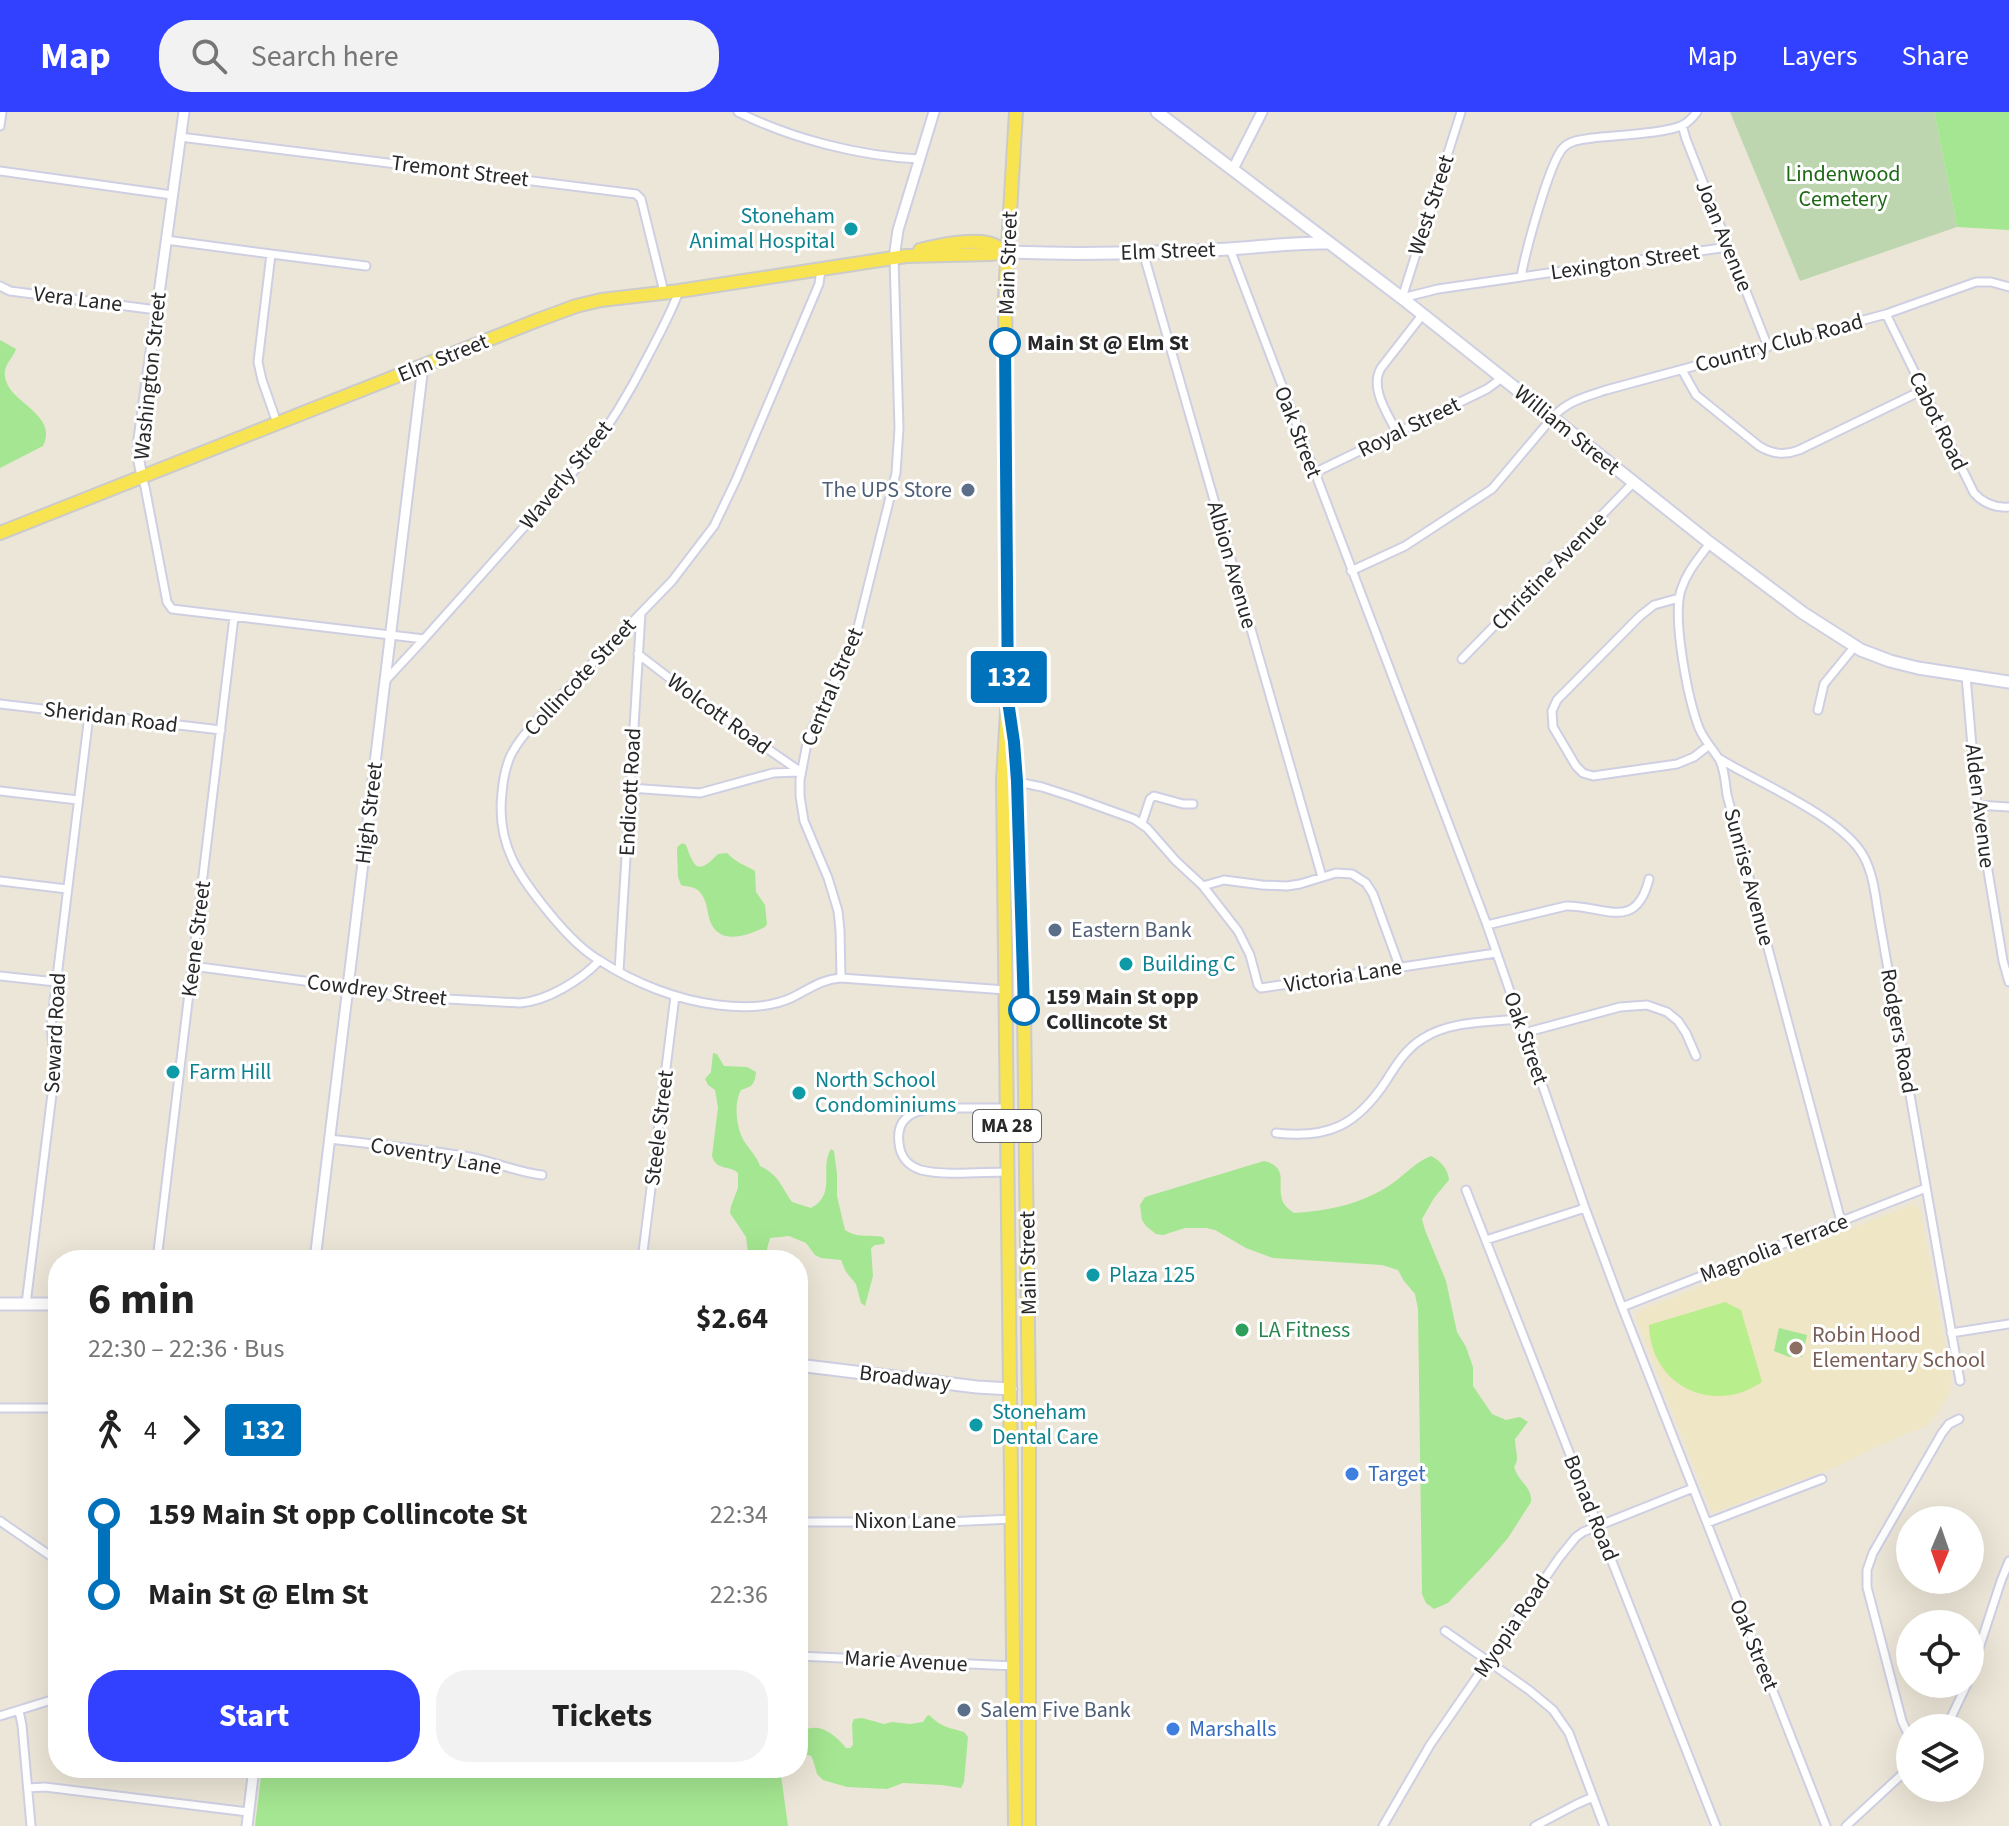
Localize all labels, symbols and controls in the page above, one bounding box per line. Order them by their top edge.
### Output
search box [159,20,719,92]
text: Map [40,29,111,83]
icon: search [187,34,231,78]
text: Search here [251,35,399,78]
text: Map [1687,36,1737,76]
text: Layers [1781,36,1857,76]
text: Share [1901,36,1969,76]
street label: Tremont Street [389,147,531,195]
street label: West Street [1400,150,1462,259]
park label: Lindenwood Cemetery [1785,158,1901,215]
street label: Joan Avenue [1687,176,1761,297]
place label: Stoneham Animal Hospital [690,200,835,257]
street label: Main Street [990,210,1026,316]
marker: Stoneham Animal Hospital [842,220,860,238]
street label: Elm Street [1120,233,1217,269]
street label: Lexington Street [1548,236,1702,288]
street label: Vera Lane [32,278,124,320]
street label: Washington Street [125,290,175,461]
street label: Country Club Road [1691,305,1867,381]
street label: Elm Street [393,325,494,391]
place label: Main St @ Elm St [1027,327,1189,359]
marker: Main St @ Elm St [990,328,1020,358]
street label: Cabot Road [1900,366,1976,476]
street label: William Street [1507,377,1627,483]
street label: Oak Street [1266,381,1330,483]
street label: Royal Street [1352,388,1466,466]
street label: Waverly Street [512,413,620,536]
place label: The UPS Store [822,474,952,506]
marker: The UPS Store [959,481,977,499]
street label: Albion Avenue [1199,497,1265,633]
street label: Christine Avenue [1484,504,1614,638]
street label: Collincote Street [517,610,644,743]
street label: Central Street [793,622,872,751]
line badge: 132 [963,651,1055,703]
text: 132 [987,657,1031,697]
street label: Wolcott Road [660,665,778,763]
street label: Sheridan Road [42,693,180,741]
street label: Endicott Road [611,727,649,857]
street label: Alden Avenue [1957,742,2004,870]
street label: High Street [347,760,391,866]
street label: Sunrise Avenue [1715,805,1783,949]
street label: Keene Street [173,878,219,999]
place label: Eastern Bank [1071,914,1192,946]
marker: Eastern Bank [1046,921,1064,939]
place label: Building C [1142,948,1236,980]
street label: Victoria Lane [1282,951,1404,1001]
marker: Building C [1117,955,1135,973]
street label: Cowdrey Street [305,966,449,1015]
street label: Rodgers Road [1872,966,1926,1096]
street label: Seward Road [36,972,74,1094]
place label: 159 Main St opp Collincote St [1046,981,1199,1038]
street label: Oak Street [1495,987,1557,1089]
marker: 159 Main St opp Collincote St [1009,995,1039,1025]
place label: Farm Hill [189,1056,271,1088]
marker: Farm Hill [164,1063,182,1081]
place label: North School Condominiums [815,1064,956,1121]
street label: Steele Street [636,1068,682,1188]
marker: North School Condominiums [790,1084,808,1102]
road number: MA 28 [973,1110,1041,1142]
street label: Coventry Lane [368,1129,504,1183]
street label: Magnolia Terrace [1695,1205,1853,1291]
street label: Main Street [1011,1210,1045,1315]
place label: Plaza 125 [1109,1259,1195,1291]
marker: Plaza 125 [1084,1266,1102,1284]
text: 6 min [88,1268,195,1331]
text: $2.64 [696,1297,768,1340]
place label: LA Fitness [1258,1314,1350,1346]
place label: Robin Hood Elementary School [1812,1319,1985,1376]
marker: LA Fitness [1233,1321,1251,1339]
text: 22:30 – 22:36 · Bus [88,1330,284,1367]
marker: Robin Hood Elementary School [1787,1339,1805,1357]
street label: Broadway [857,1356,953,1400]
place label: Stoneham Dental Care [992,1396,1099,1453]
icon: walk [88,1408,132,1452]
icon: forward [169,1408,213,1452]
text: 132 [241,1410,285,1450]
text: 4 [144,1412,157,1449]
marker: Stoneham Dental Care [967,1416,985,1434]
street label: Bonad Road [1555,1450,1627,1566]
place label: Target [1368,1458,1426,1490]
marker: Target [1343,1465,1361,1483]
text: 159 Main St opp Collincote St [148,1493,528,1536]
text: 22:34 [710,1496,768,1533]
street label: Nixon Lane [854,1505,956,1537]
north arrow [1896,1506,1984,1594]
map controls [1896,1506,1984,1802]
street label: Myopia Road [1466,1568,1558,1684]
text: Main St @ Elm St [148,1573,369,1616]
text: 22:36 [710,1576,768,1613]
street label: Oak Street [1721,1594,1787,1696]
button: locate [1896,1610,1984,1698]
street label: Marie Avenue [844,1642,968,1680]
button: Start [88,1670,420,1762]
button: Tickets [436,1670,768,1762]
place label: Salem Five Bank [980,1694,1131,1726]
marker: Salem Five Bank [955,1701,973,1719]
place label: Marshalls [1189,1713,1276,1745]
button: layers [1896,1714,1984,1802]
marker: Marshalls [1164,1720,1182,1738]

